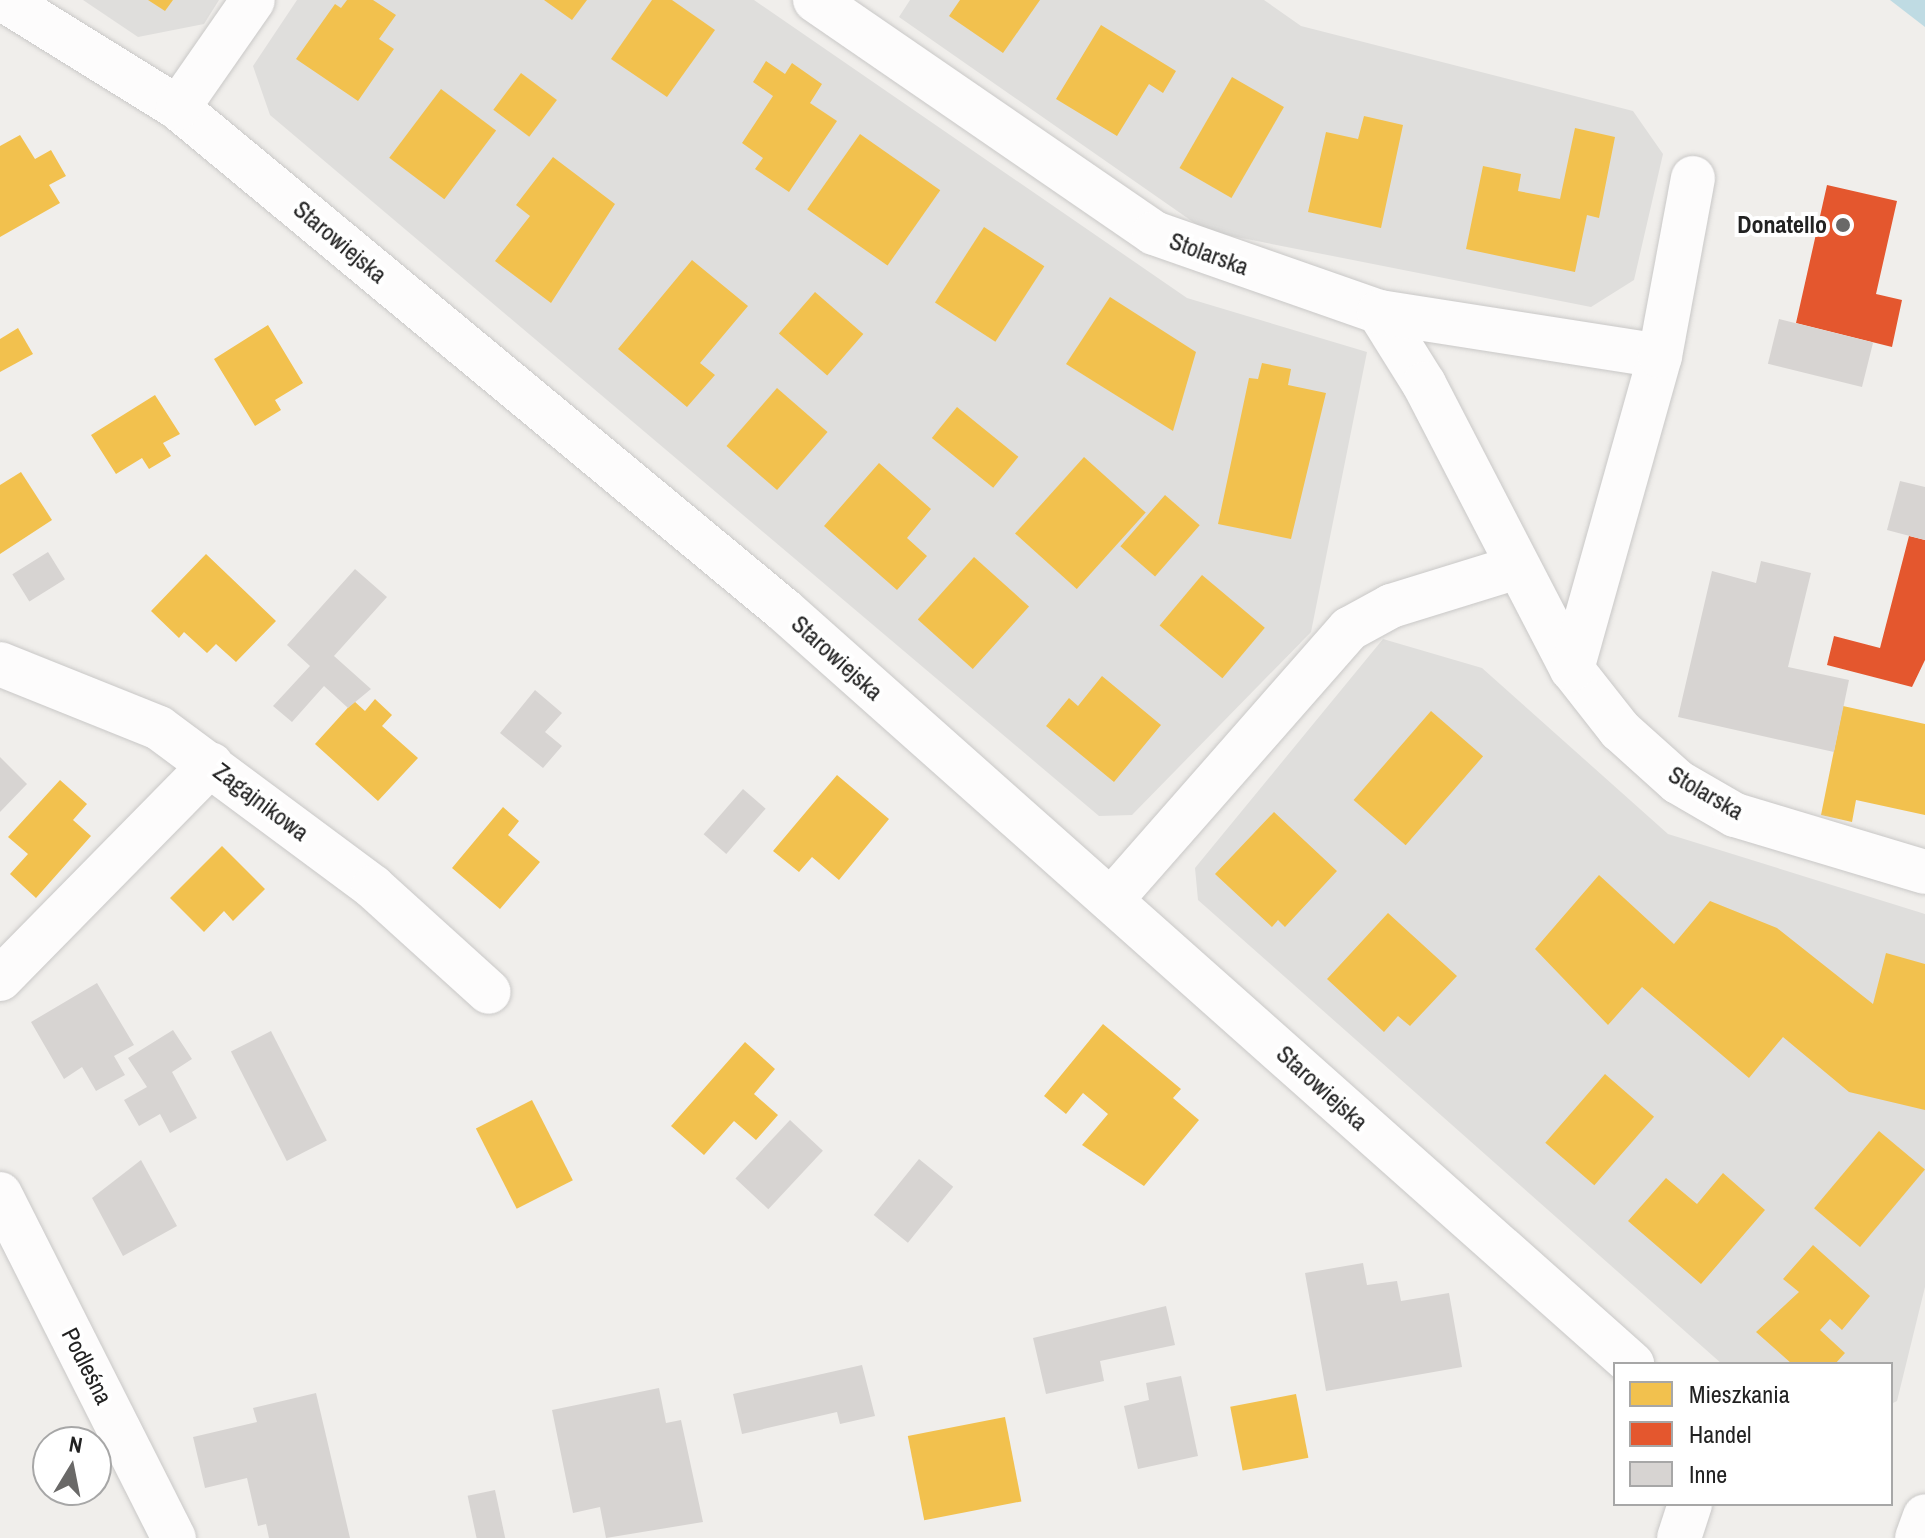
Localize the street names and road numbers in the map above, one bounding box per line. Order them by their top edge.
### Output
street label: Starowiejska [288,195,392,289]
street label: Stolarska [1166,226,1252,282]
street label: Starowiejska [786,610,888,706]
street label: Zagajnikowa [208,757,314,847]
street label: Stolarska [1663,760,1749,826]
street label: Starowiejska [1271,1040,1373,1136]
street label: Podleśna [56,1323,118,1409]

